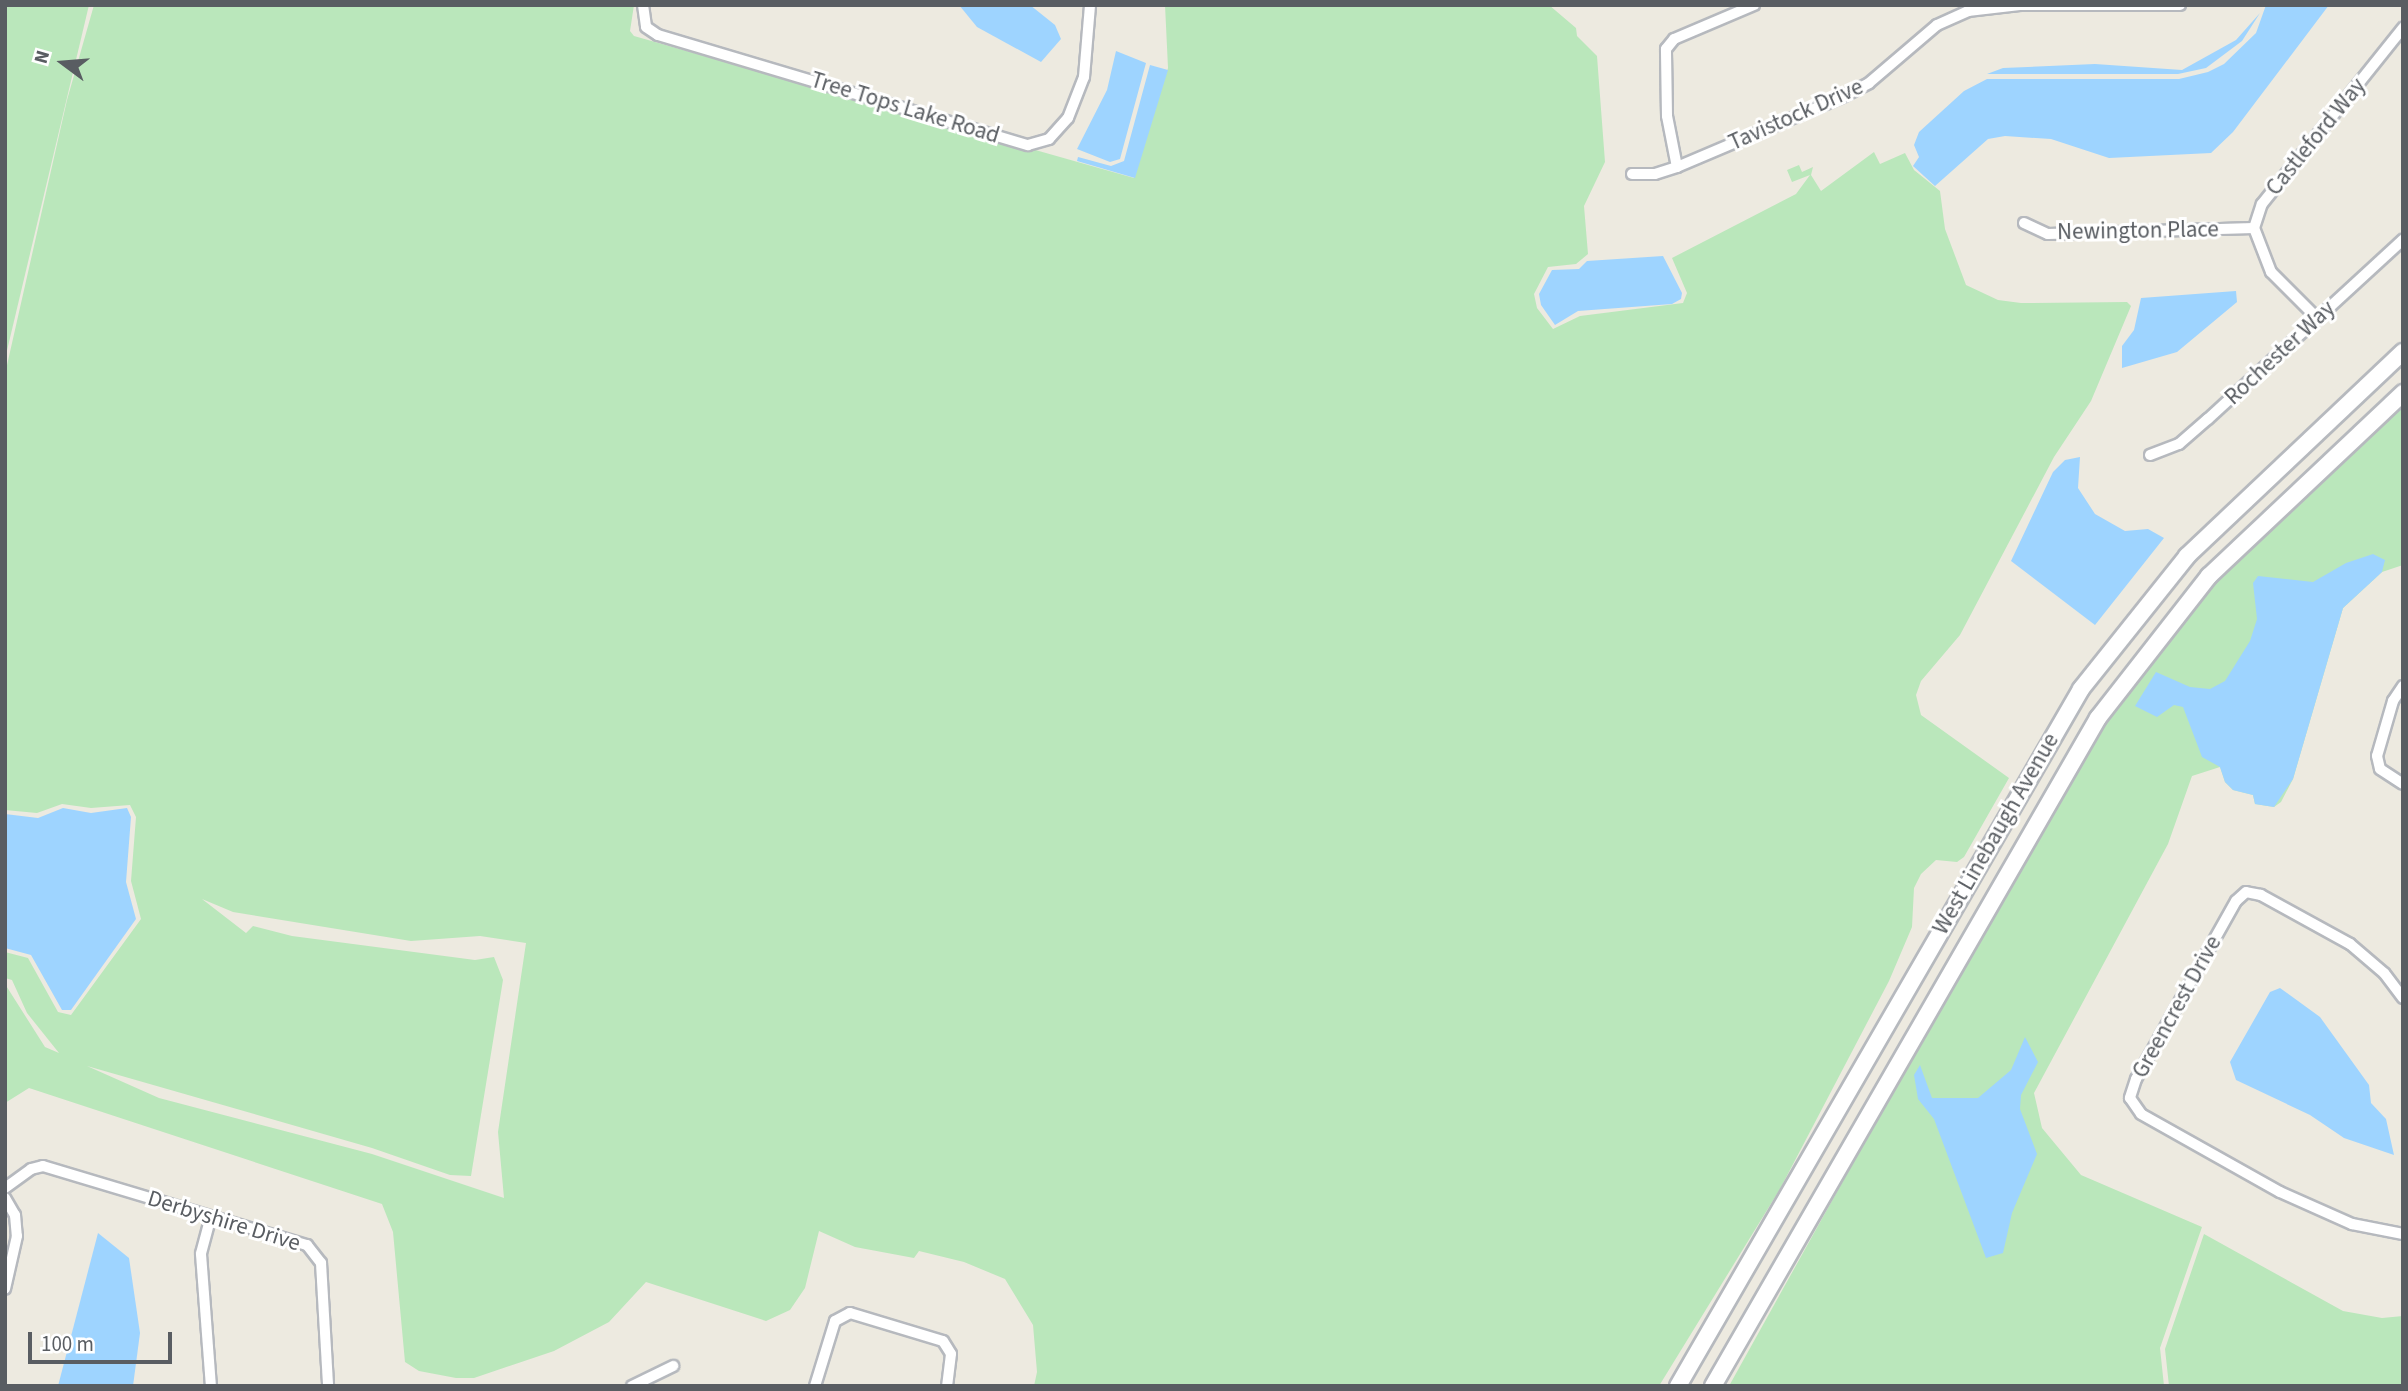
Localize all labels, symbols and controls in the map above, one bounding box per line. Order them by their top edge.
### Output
north arrow [28,28,98,98]
text: N [28,47,57,67]
street label: Tree Tops Lake Road [807,66,1003,150]
street label: Tavistock Drive [1725,73,1867,157]
street label: Castleford Way [2260,73,2372,201]
street label: Newington Place [2057,216,2219,246]
street label: Rochester Way [2219,295,2341,411]
street label: West Linebaugh Avenue [1927,728,2065,940]
street label: Greencrest Drive [2127,931,2227,1083]
street label: Derbyshire Drive [144,1185,304,1257]
scale bar [32,1318,175,1362]
text: 100 m [41,1329,94,1359]

